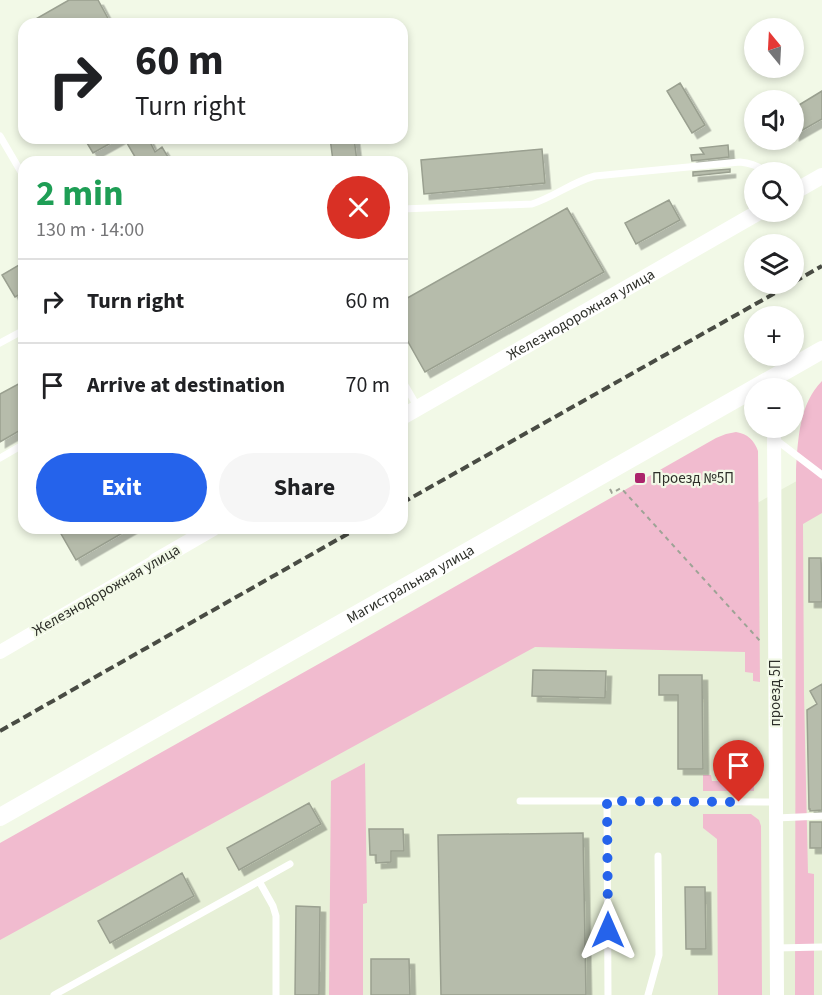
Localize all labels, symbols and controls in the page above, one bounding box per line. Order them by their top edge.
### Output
north arrow [744,18,804,78]
map controls [744,18,804,438]
text: 60 m [135,31,224,91]
icon: right [36,42,114,120]
text: Turn right [135,87,246,126]
button: sound [744,90,804,150]
button: search [744,162,804,222]
text: 2 min [36,168,124,219]
button: close [327,176,390,239]
text: 130 m · 14:00 [36,216,144,244]
button: layers [744,234,804,294]
street label: Железнодорожная улица [503,264,659,366]
icon: right [36,285,69,318]
text: Turn right [87,285,184,317]
text: 60 m [345,285,390,317]
button: + [744,306,804,366]
icon: arrive [36,369,69,402]
text: Arrive at destination [87,369,285,401]
text: 70 m [345,369,390,401]
button: − [744,378,804,438]
button: Exit [36,453,207,522]
button: Share [219,453,390,522]
place label: Проезд №5П [652,468,734,489]
marker: Проезд №5П [633,471,647,485]
street label: Железнодорожная улица [28,539,184,641]
street label: Магистральная улица [343,540,478,629]
street label: проезд 5П [765,659,786,727]
pin [713,740,764,802]
icon: arrive [722,749,755,782]
position arrow [576,898,640,962]

